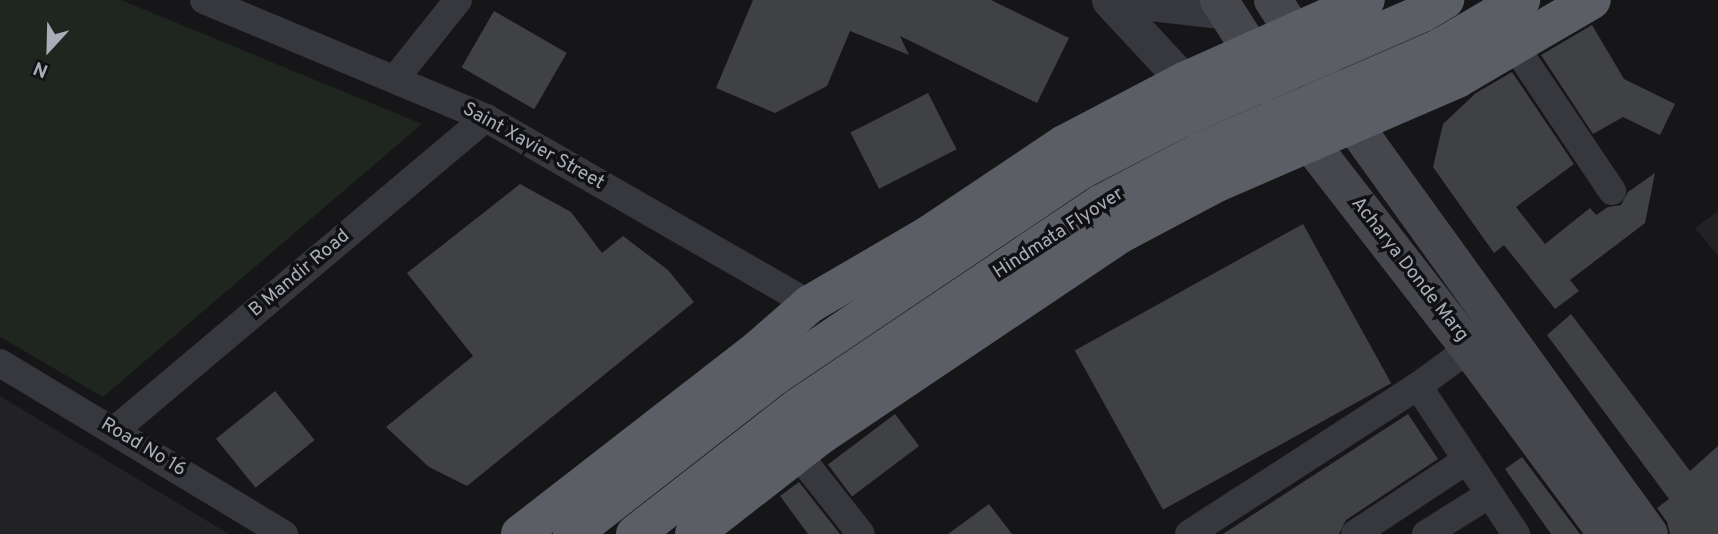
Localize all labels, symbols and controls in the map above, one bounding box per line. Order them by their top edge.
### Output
north arrow [14,14,84,84]
text: N [30,55,52,82]
street label: Saint Xavier Street [458,99,608,195]
street label: Hindmata Flyover [990,183,1128,285]
street label: Acharya Donde Marg [1345,193,1473,347]
street label: B Mandir Road [245,225,355,323]
street label: Road No 16 [96,414,190,482]

